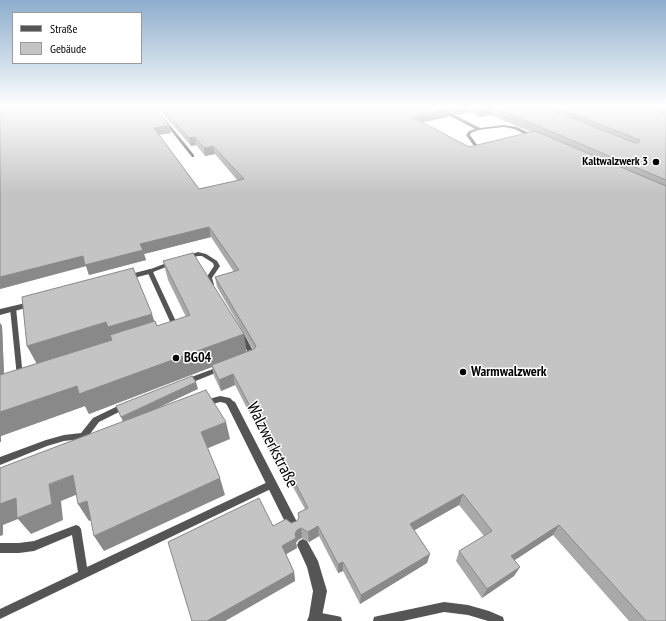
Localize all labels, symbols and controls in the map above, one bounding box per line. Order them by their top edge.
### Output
legend [12,12,142,64]
text: Straße [50,21,77,36]
text: Gebäude [50,41,86,56]
place label: Kaltwalzwerk 3 [582,155,648,169]
marker: Kaltwalzwerk 3 [651,157,661,167]
place label: BG04 [184,350,211,366]
marker: BG04 [171,353,181,363]
place label: Warmwalzwerk [471,364,547,380]
marker: Warmwalzwerk [458,367,468,377]
street label: Walzwerkstraße [242,399,302,491]

